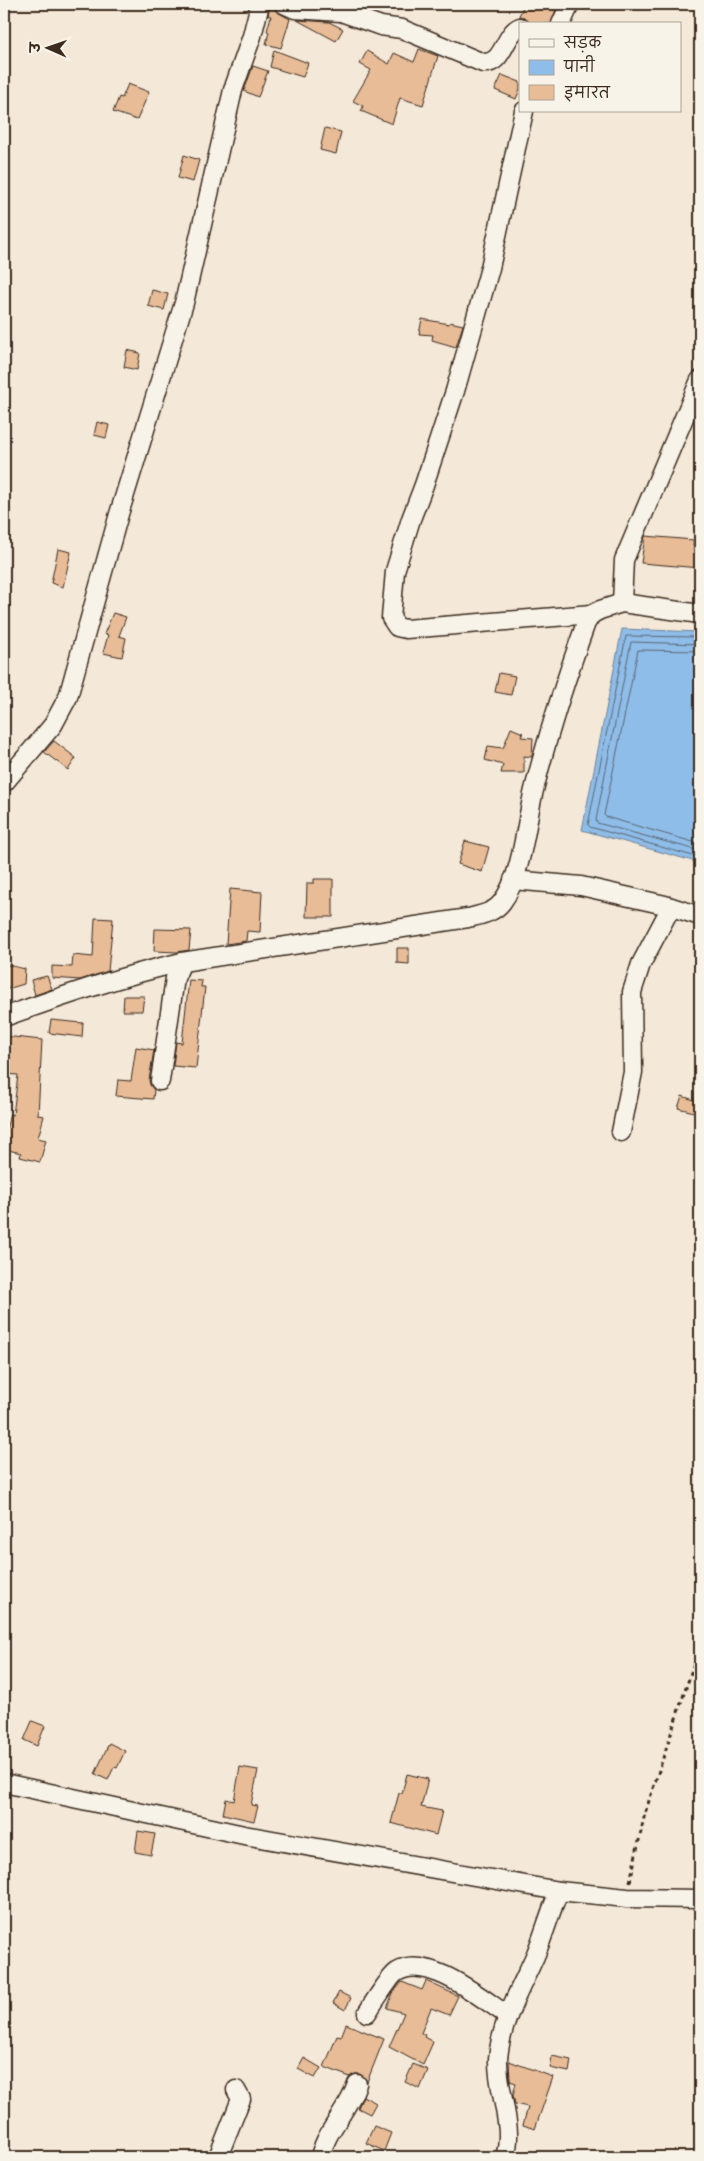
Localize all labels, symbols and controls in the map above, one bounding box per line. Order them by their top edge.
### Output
north arrow [22,22,72,72]
legend [519,22,682,112]
text: सड़क [563,33,602,53]
text: उ [26,41,44,55]
text: पानी [563,55,596,76]
text: इमारत [564,83,611,102]

